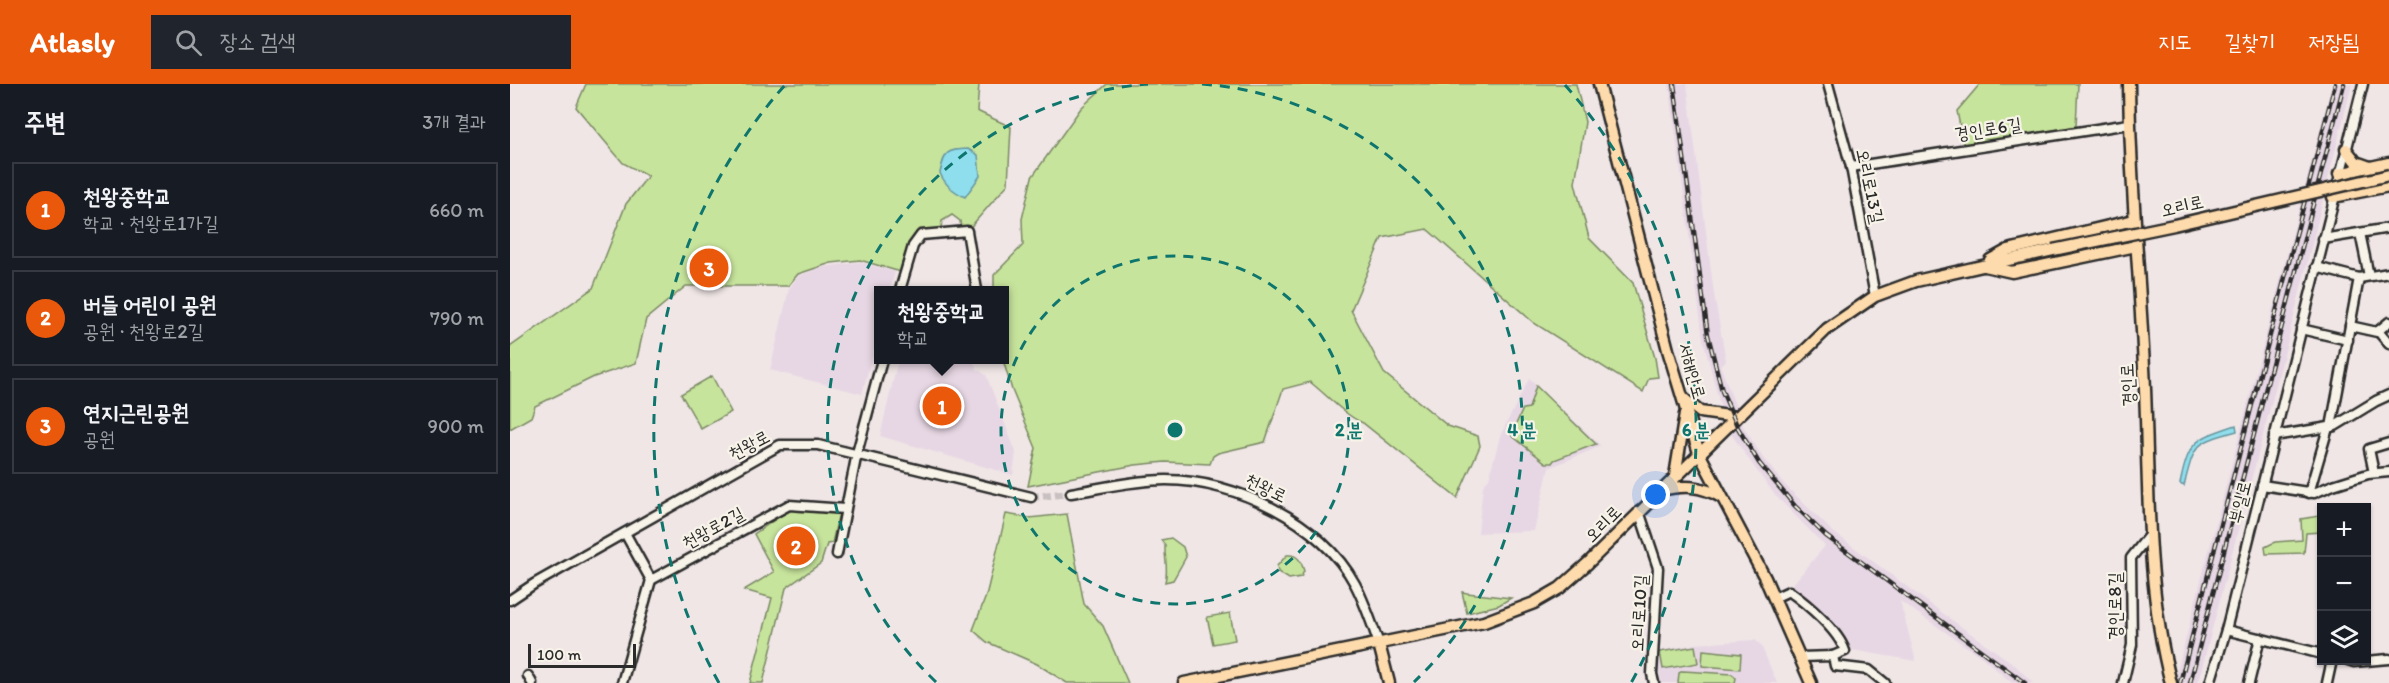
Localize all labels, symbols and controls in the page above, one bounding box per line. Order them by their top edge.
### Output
search box [151,15,571,69]
text: Atlasly [30,25,115,59]
icon: search [172,26,205,59]
text: 장소 검색 [220,28,295,55]
text: 지도 [2158,29,2192,54]
text: 길찾기 [2225,29,2275,54]
text: 저장됨 [2308,29,2359,54]
text: 주변 [24,106,66,138]
text: 3개 결과 [422,110,486,134]
street label: 경인로6길 [1953,113,2024,145]
street label: 오리로13길 [1851,146,1889,226]
text: 천왕중학교 [83,183,172,210]
street label: 오리로 [2158,190,2206,222]
text: 1 [41,198,50,222]
text: 660 m [429,198,484,222]
text: 학교 · 천왕로1가길 [83,211,219,235]
pin: 3 [690,246,728,291]
popup [874,286,1009,364]
text: 버들 어린이 공원 [83,291,217,318]
text: 천왕중학교 [897,298,986,325]
text: 2 [40,306,51,330]
text: 790 m [430,306,484,330]
text: 공원 · 천왕로2길 [83,319,204,343]
text: 학교 [897,326,929,350]
street label: 서해안로 [1673,340,1711,402]
street label: 경인로 [2116,363,2140,407]
pin: 1 [922,384,962,428]
text: 연지근린공원 [83,399,189,426]
text: 3 [40,414,51,438]
text: 900 m [428,414,484,438]
text: 2 분 [1335,419,1363,441]
text: 4 분 [1507,419,1537,441]
text: 6 분 [1682,419,1710,441]
centre of rings [1165,420,1185,440]
street label: 천왕로 [725,425,773,465]
text: 공원 [83,427,115,451]
street label: 천왕로 [1242,469,1290,507]
street label: 부일로 [2224,478,2256,526]
your location [1641,480,1670,509]
street label: 오리로 [1580,501,1626,547]
street label: 천왕로2길 [678,502,748,554]
map controls [2317,503,2371,665]
button: + [2317,503,2371,557]
pin: 2 [776,524,816,568]
button: − [2317,557,2371,611]
street label: 경인로8길 [2104,572,2126,640]
street label: 오리로10길 [1626,573,1652,652]
button: layers [2317,611,2371,665]
scale bar [528,641,636,668]
text: 100 m [537,645,581,664]

